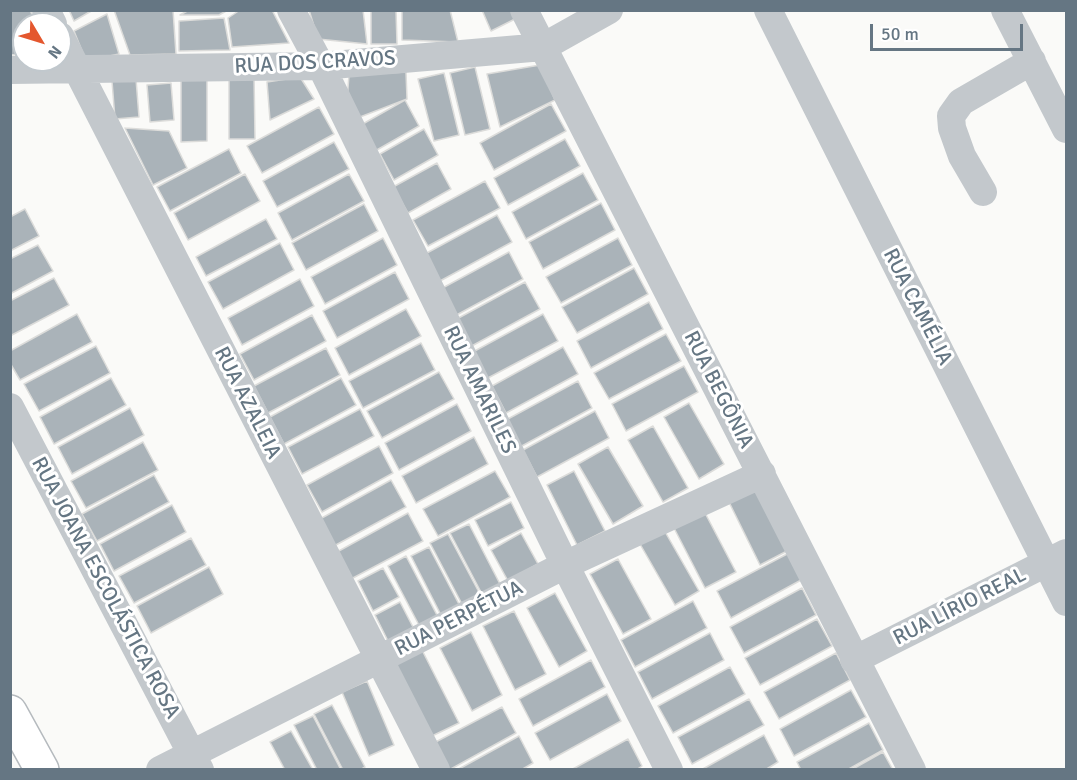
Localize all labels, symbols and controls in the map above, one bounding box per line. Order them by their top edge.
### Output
north arrow [12,12,72,72]
scale bar [873,12,1026,50]
text: 50 m [881,23,919,45]
text: N [43,41,66,62]
street label: RUA DOS CRAVOS [234,46,396,80]
street label: RUA CAMÉLIA [877,244,957,370]
street label: RUA AMARILES [437,322,521,458]
street label: RUA BEGÔNIA [678,327,758,453]
street label: RUA AZALEIA [208,343,286,463]
street label: RUA JOANA ESCOLÁSTICA ROSA [25,453,185,723]
street label: RUA LÍRIO REAL [889,563,1031,651]
street label: RUA PERPÉTUA [391,576,527,662]

